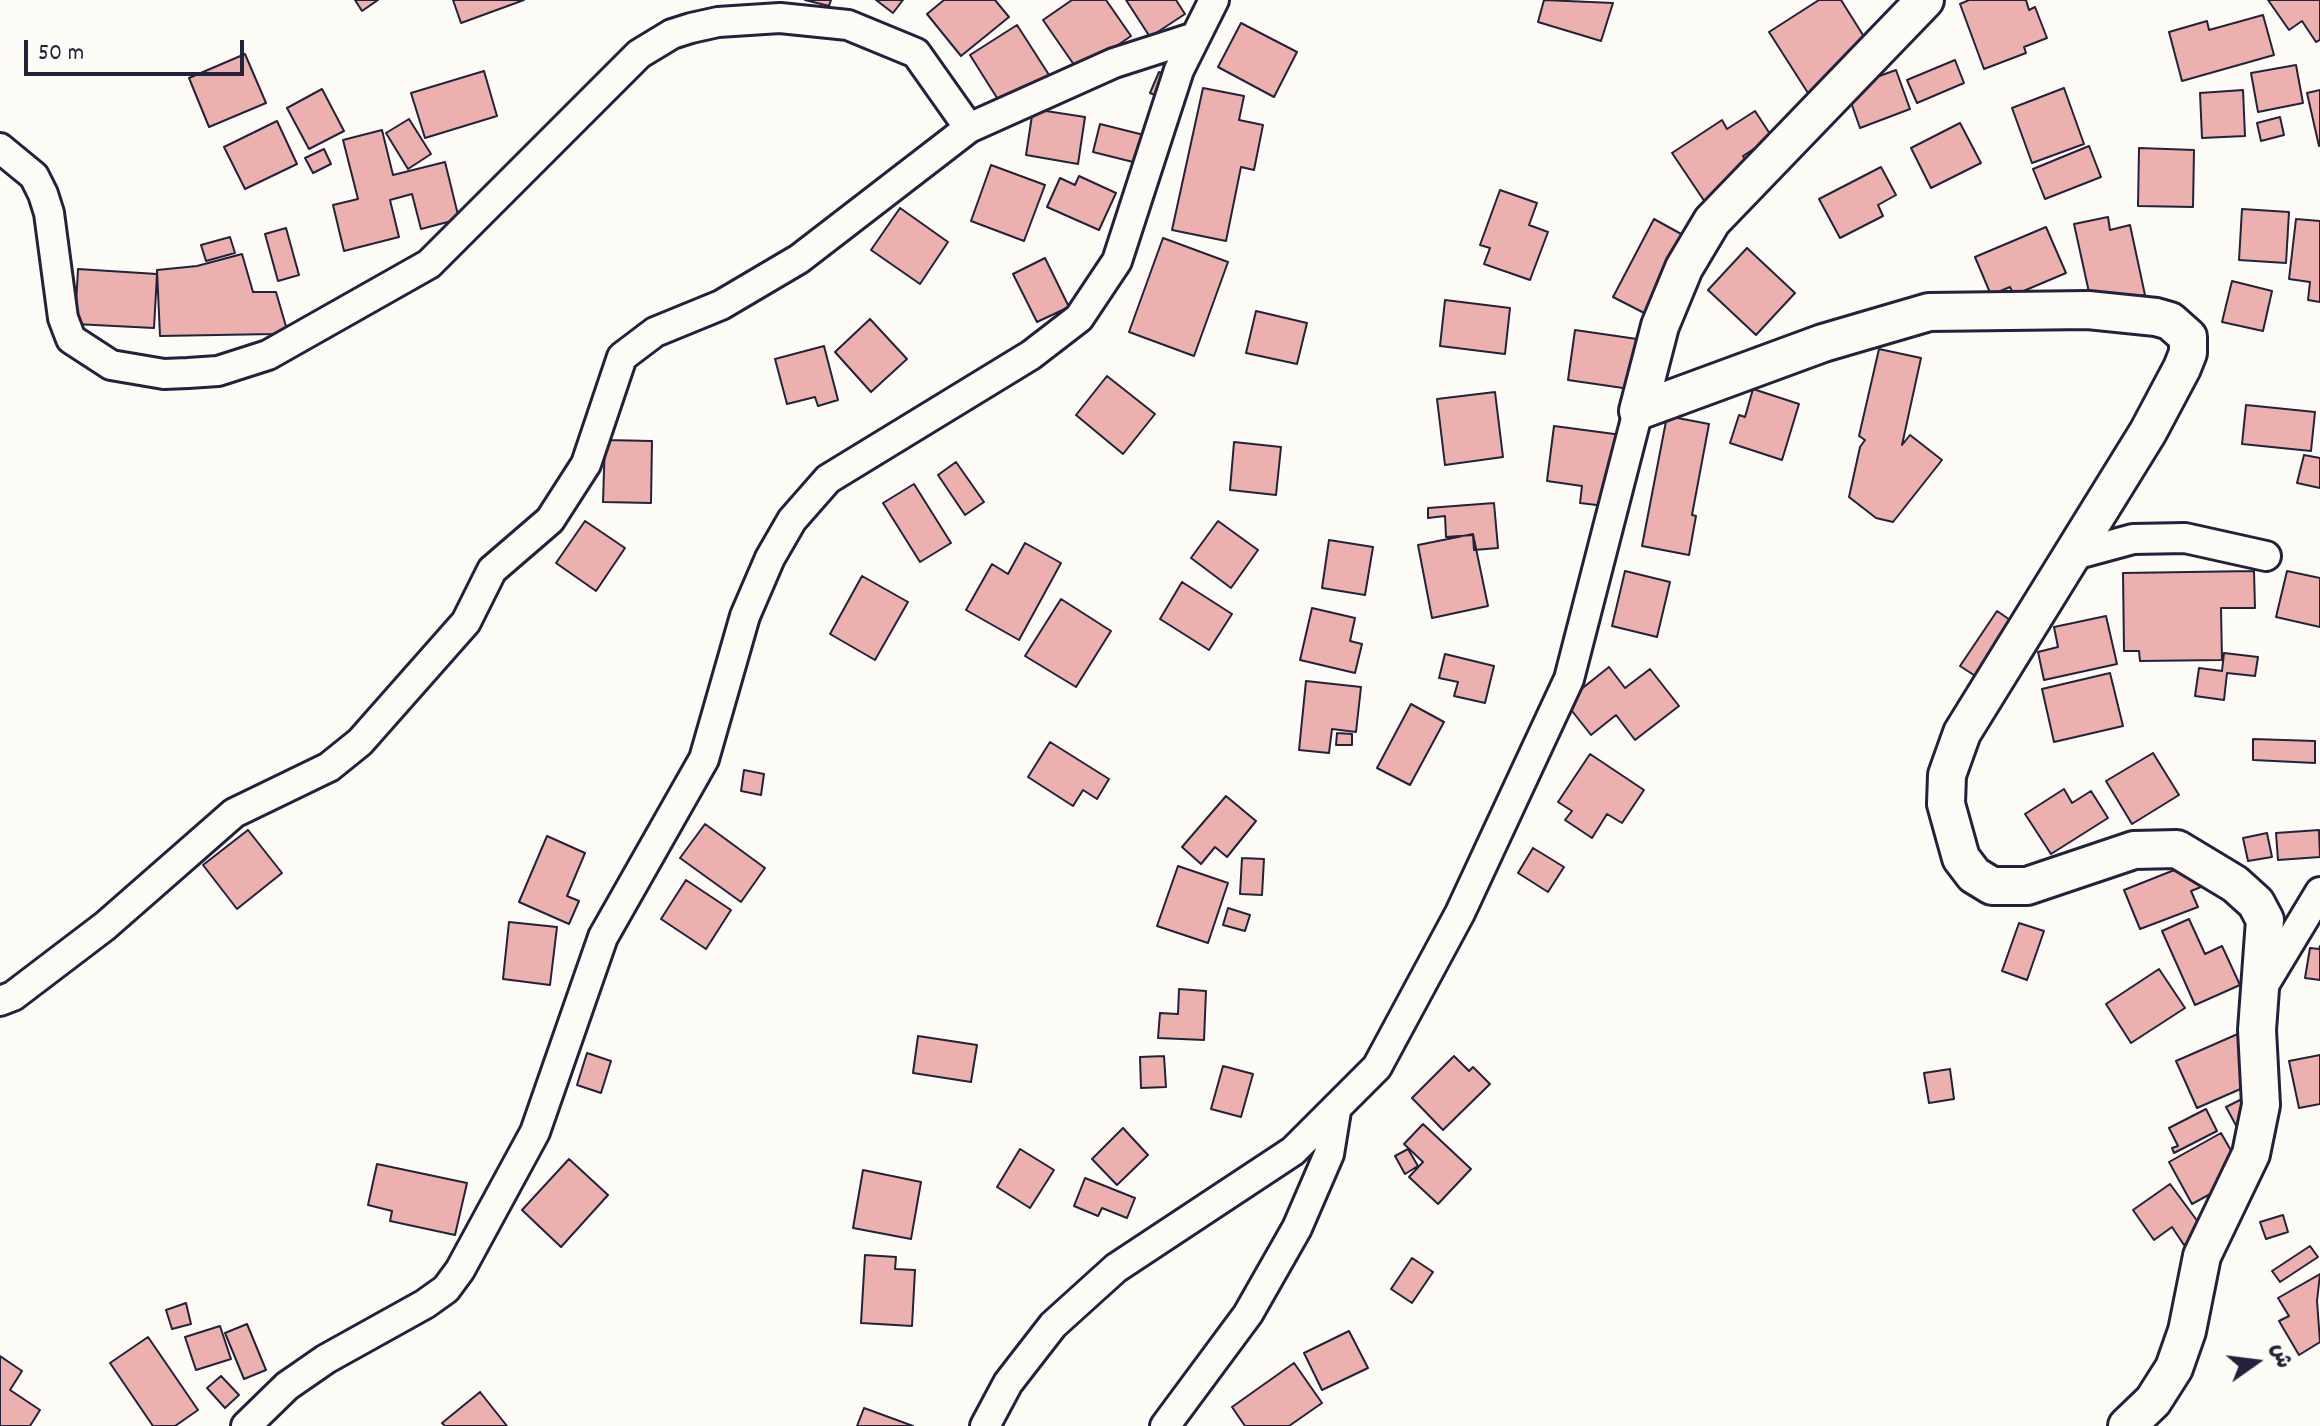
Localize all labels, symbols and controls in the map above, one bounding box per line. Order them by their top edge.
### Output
scale bar [28,24,248,74]
text: 50 m [38,37,84,71]
north arrow [2216,1322,2296,1402]
text: ش [2262,1341,2298,1372]

